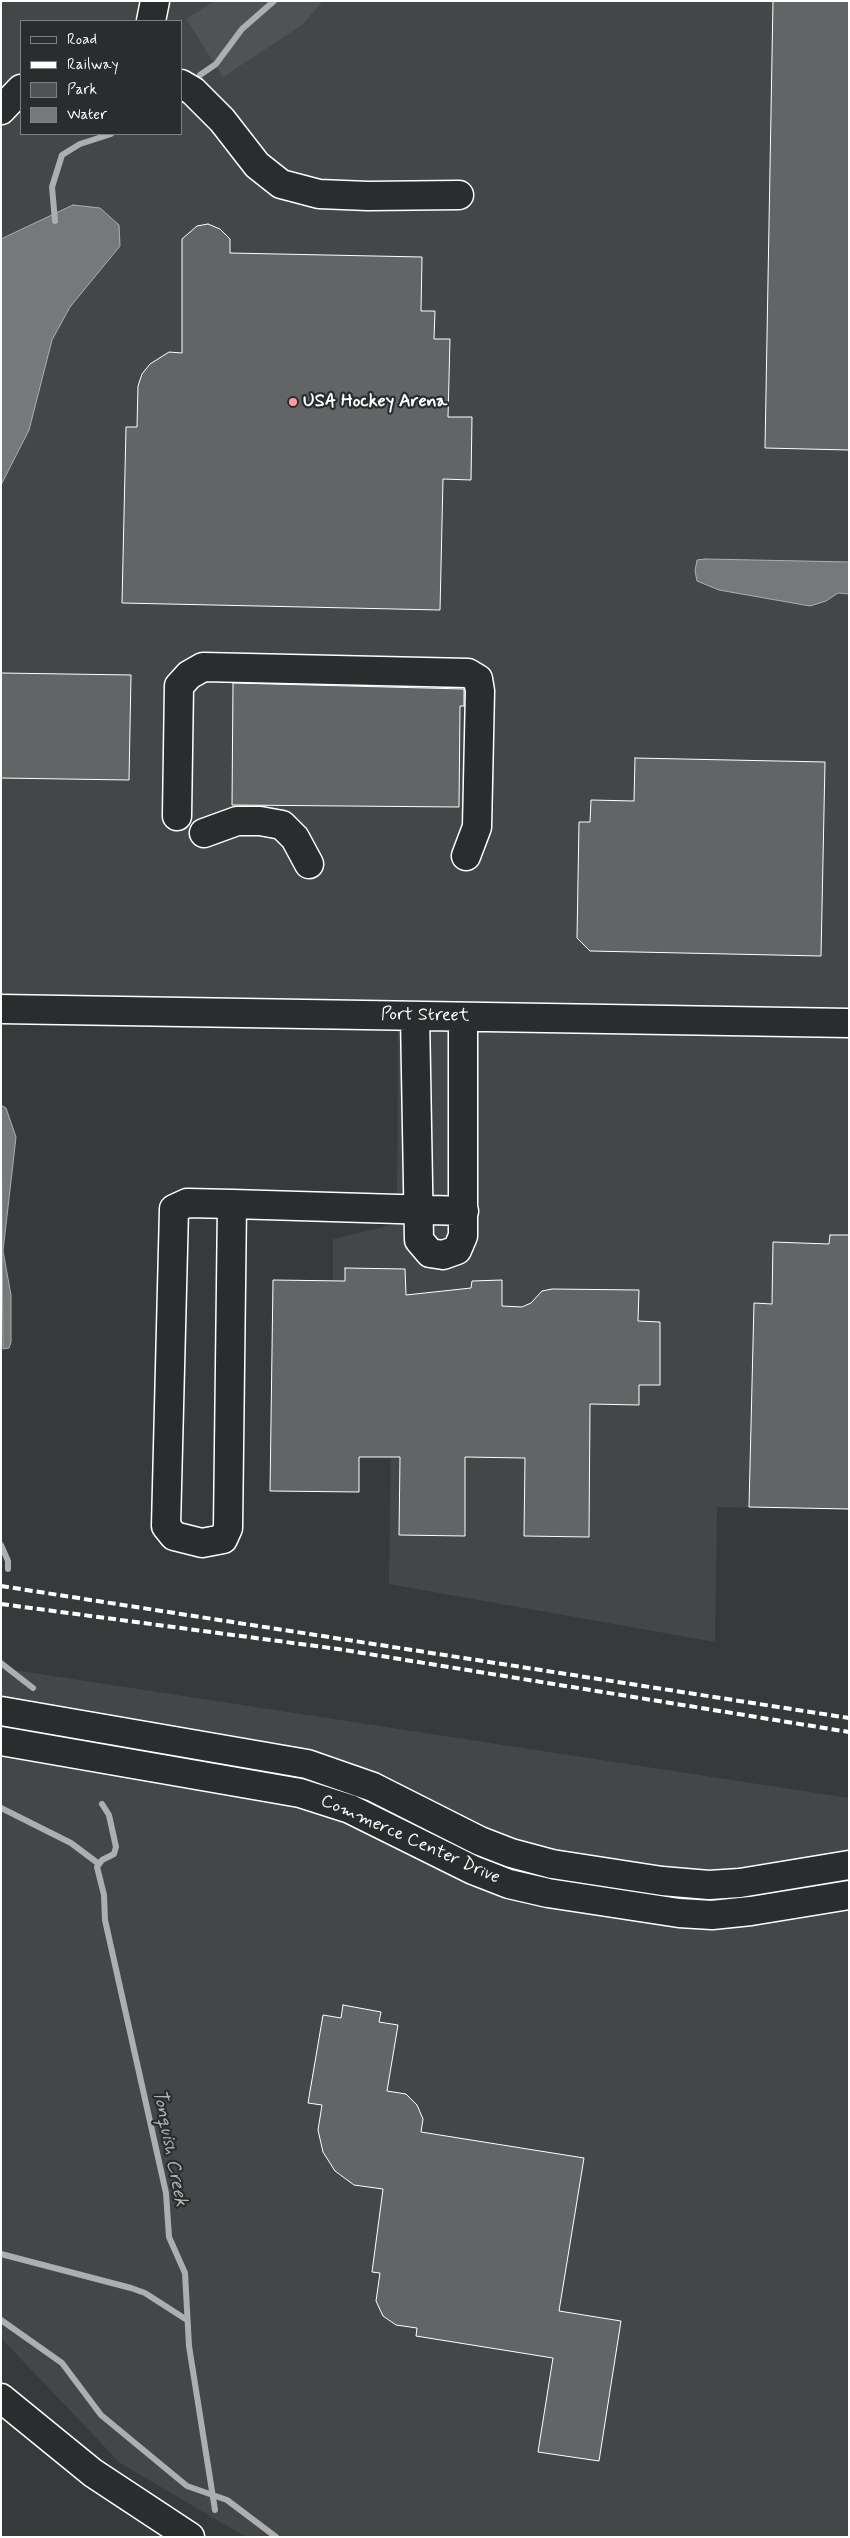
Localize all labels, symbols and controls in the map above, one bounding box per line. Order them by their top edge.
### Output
legend [20,20,182,135]
text: Road [67,30,97,50]
text: Railway [67,55,119,75]
text: Park [67,80,97,100]
text: Water [67,105,107,125]
place label: USA Hockey Arena [303,391,447,413]
marker: USA Hockey Arena [287,396,299,408]
street label: Port Street [381,1004,469,1028]
street label: Commerce Center Drive [317,1791,503,1889]
water label: Tonquish Creek [146,2088,192,2208]

